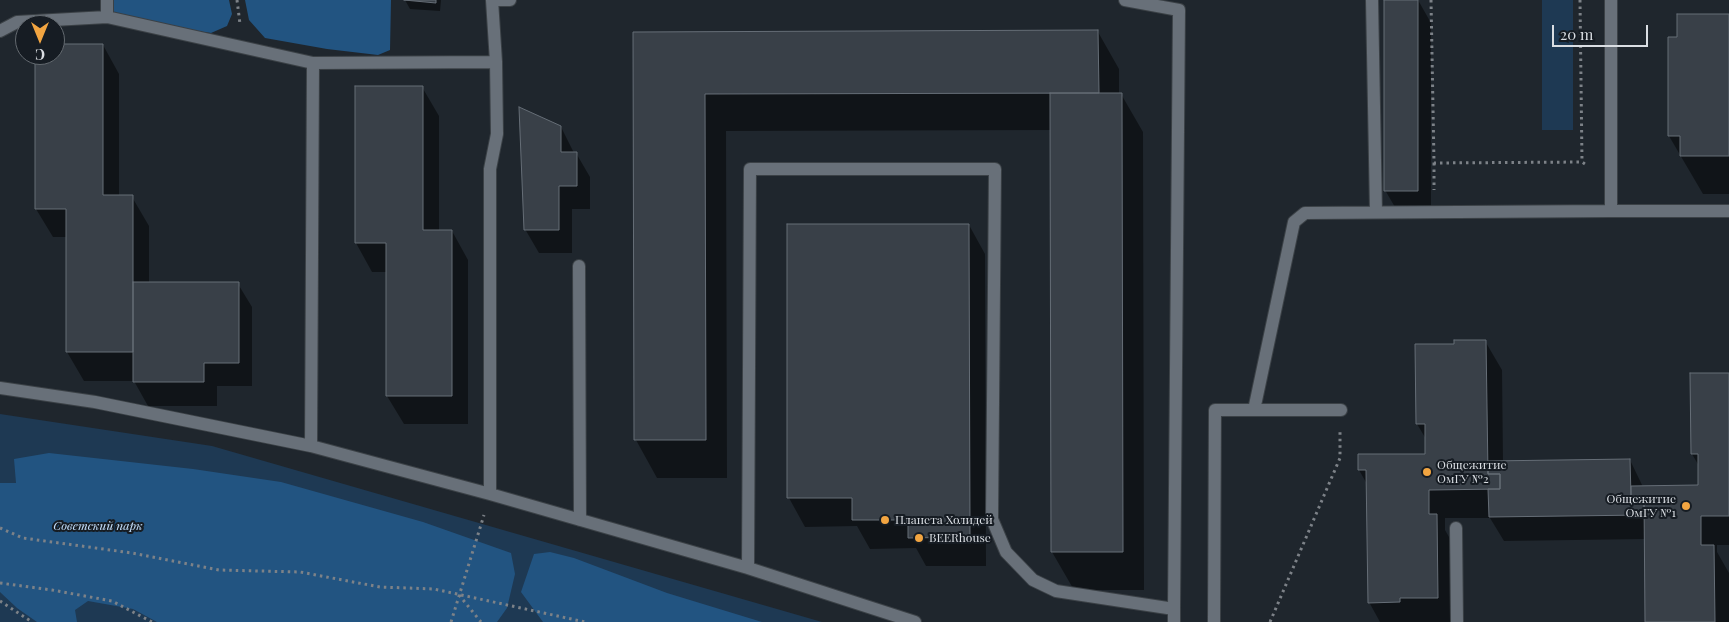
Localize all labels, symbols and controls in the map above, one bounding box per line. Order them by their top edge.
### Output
north arrow [15,15,65,65]
scale bar [1554,15,1650,47]
text: 20 m [1560,24,1593,44]
text: С [35,45,45,64]
place label: Общежитие ОмГУ №2 [1437,458,1507,486]
marker: Общежитие ОмГУ №2 [1421,466,1433,478]
place label: Общежитие ОмГУ №1 [1606,492,1676,520]
marker: Общежитие ОмГУ №1 [1680,500,1692,512]
place label: Планета Холидей [895,513,993,527]
marker: Планета Холидей [879,514,891,526]
park label: Советский парк [53,519,143,533]
place label: BEERhouse [929,531,991,545]
marker: BEERhouse [913,532,925,544]

